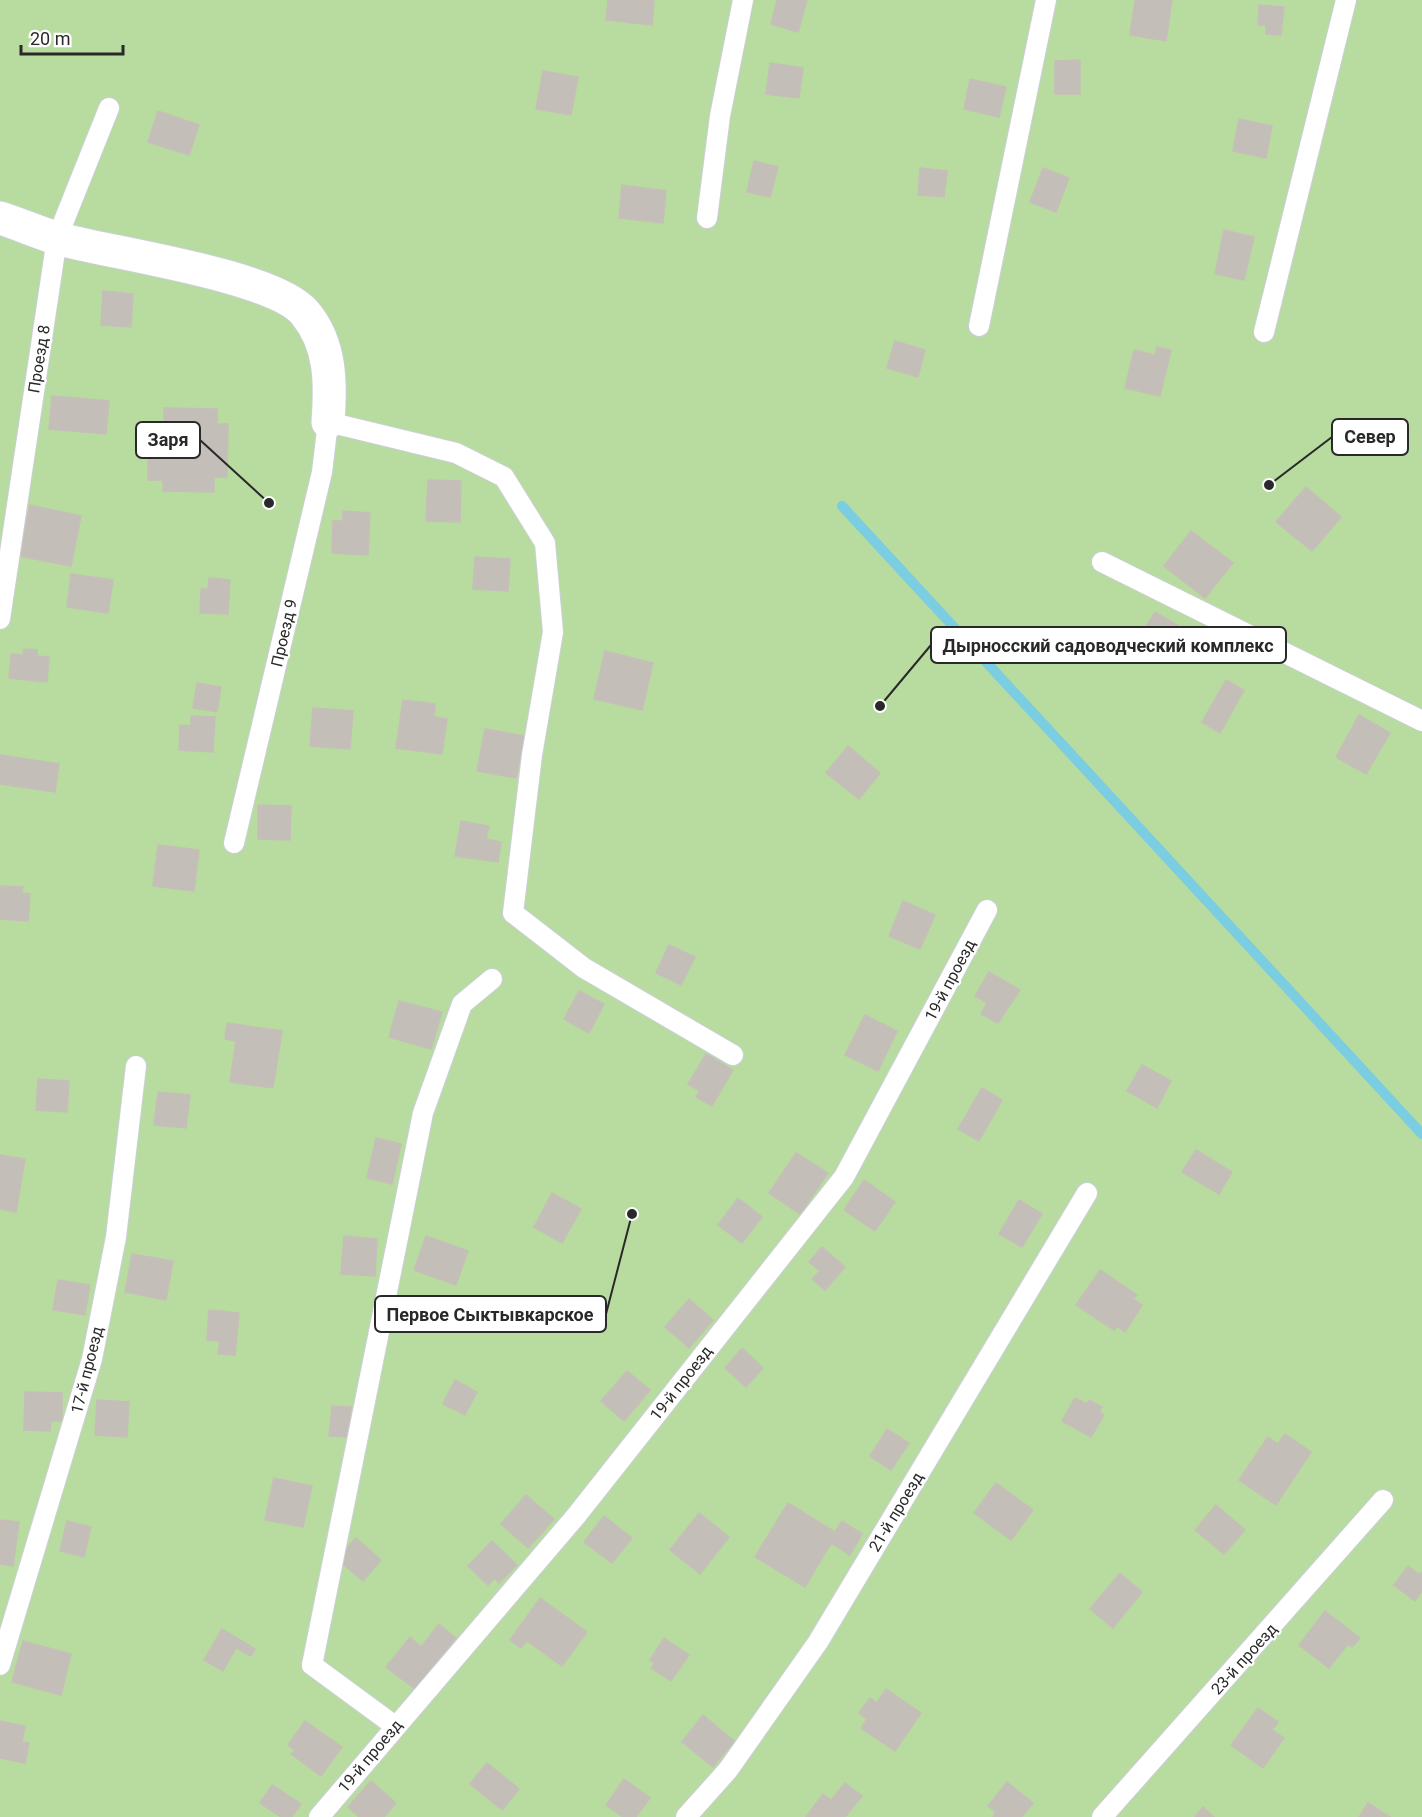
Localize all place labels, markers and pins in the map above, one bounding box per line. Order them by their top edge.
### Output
callout: Север [1332,419,1408,455]
callout: Заря [136,422,200,458]
callout: Дырносский садоводческий комплекс [931,627,1286,663]
callout: Первое Сыктывкарское [375,1296,606,1332]

